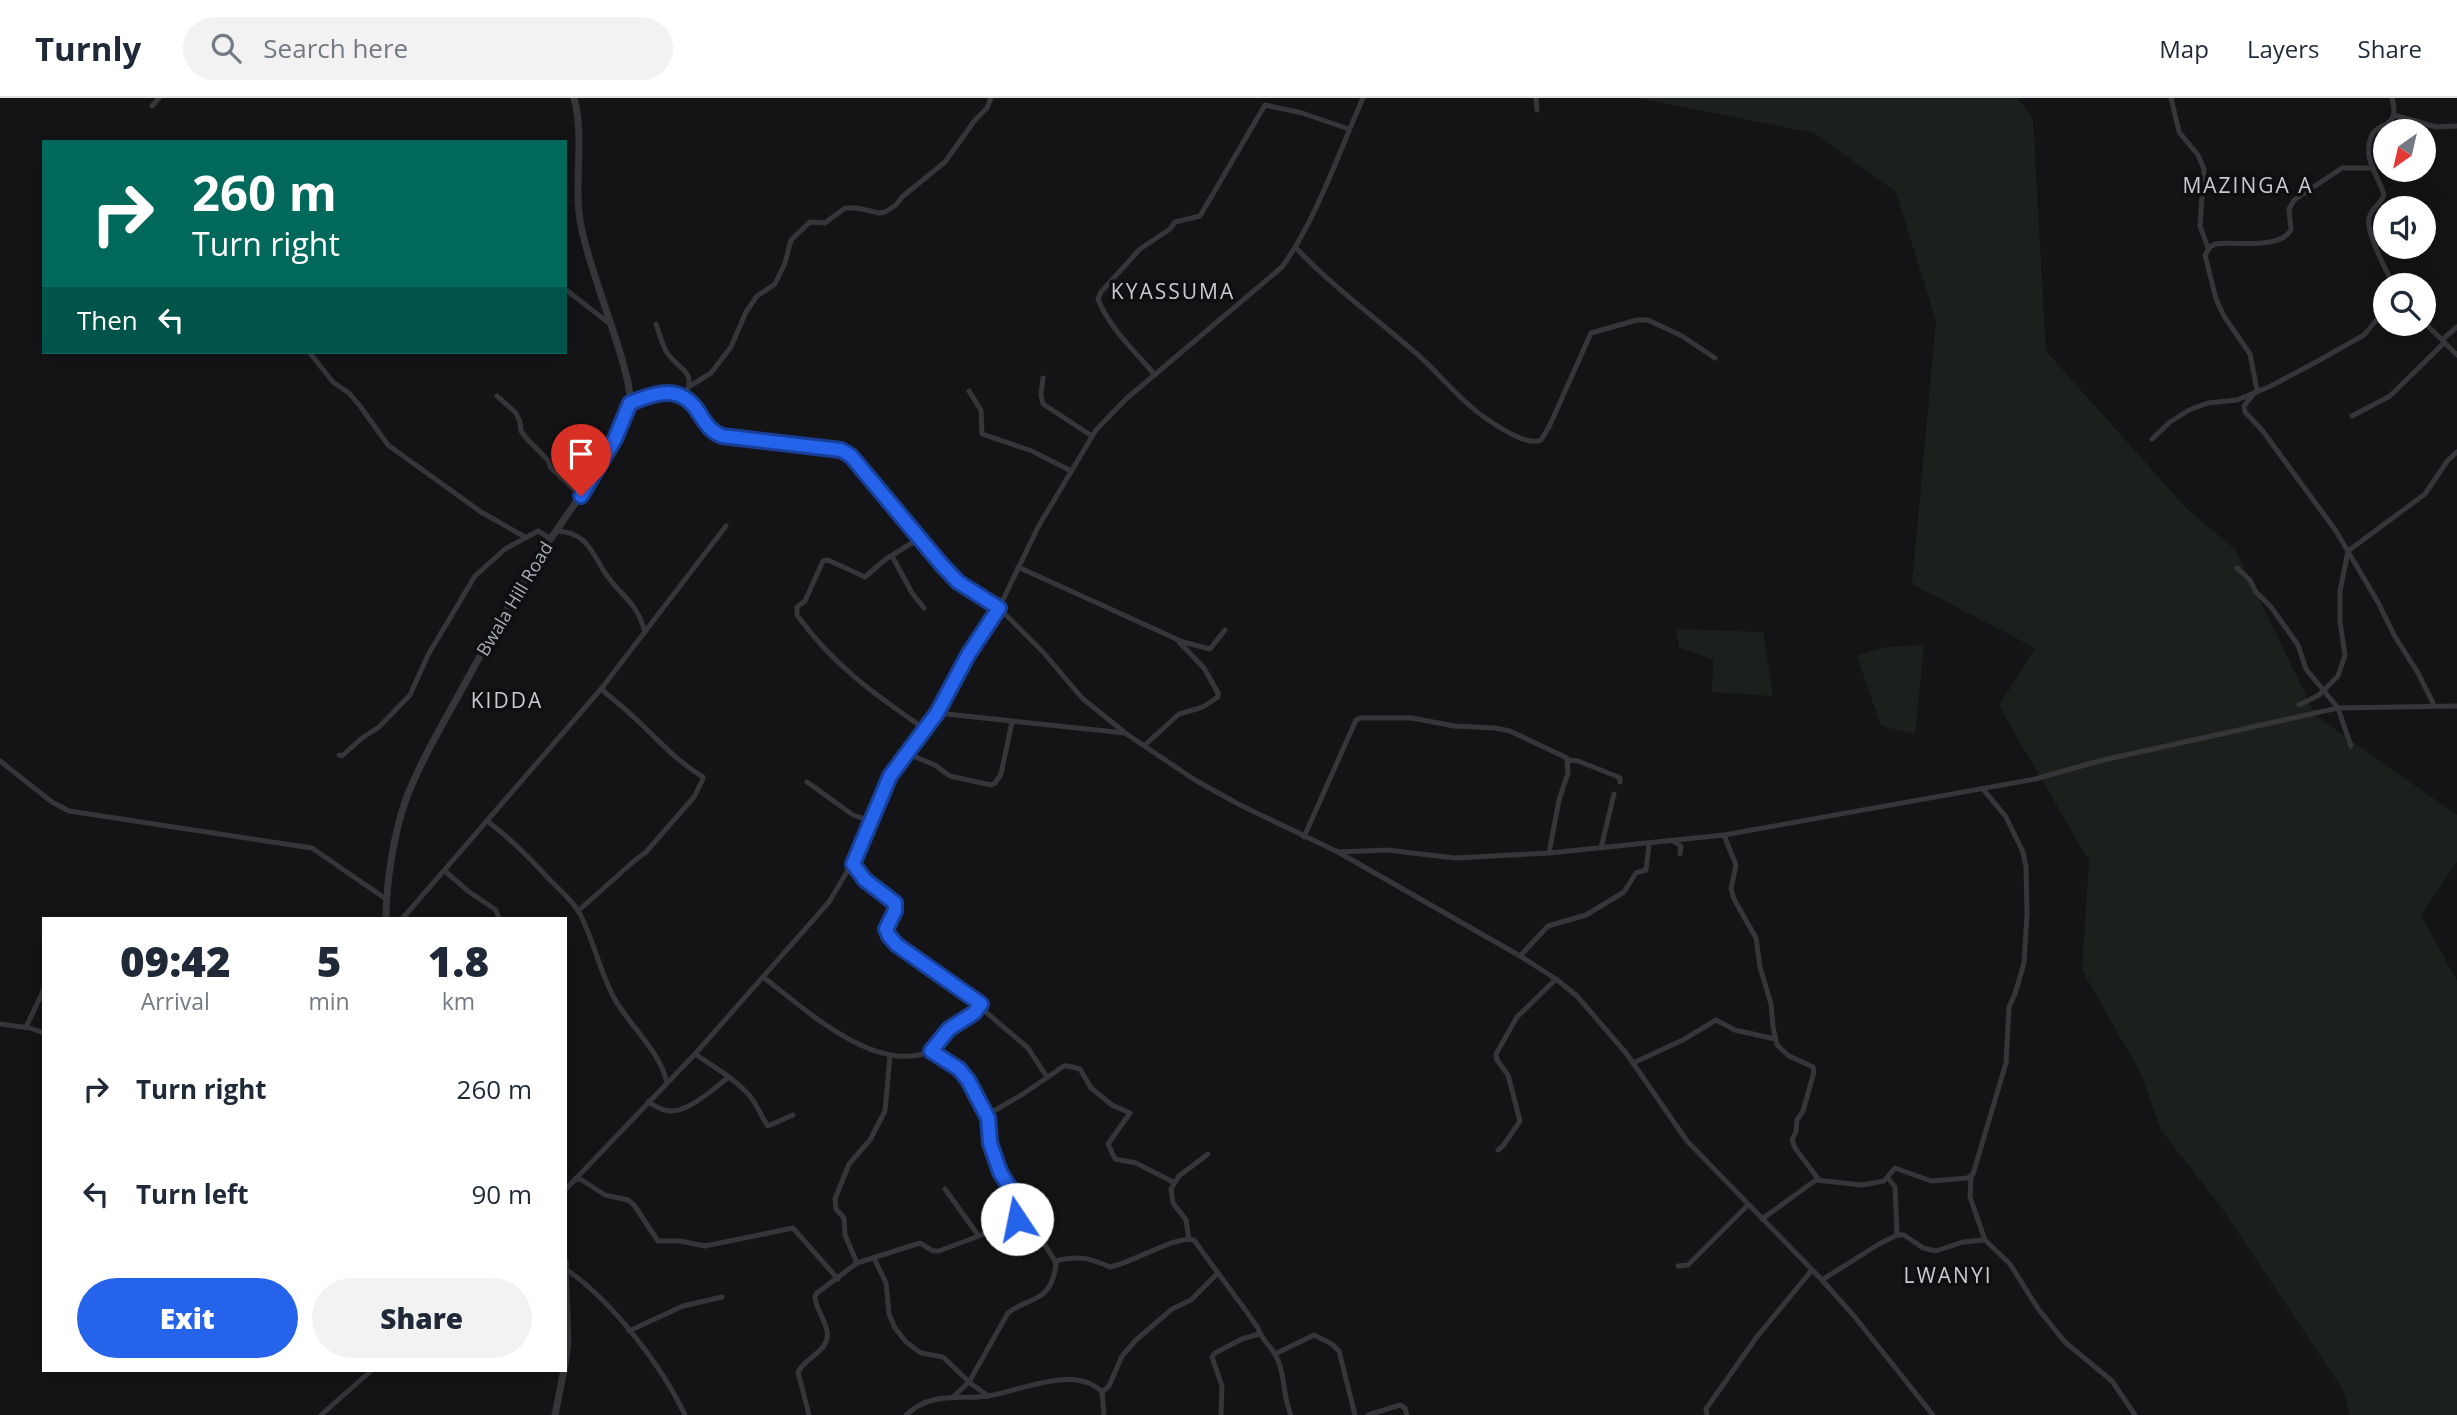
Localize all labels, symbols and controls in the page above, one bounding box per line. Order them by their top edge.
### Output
search box [183,17,673,80]
text: Turnly [35,26,141,71]
icon: search [207,29,245,67]
text: Search here [263,30,408,66]
text: Map [2159,32,2209,65]
text: Layers [2247,32,2320,65]
text: Share [2358,32,2422,65]
north arrow [2373,119,2436,182]
map controls [2373,119,2436,336]
text: 260 m [192,159,337,225]
icon: right [77,168,168,259]
district label: MAZINGA A [2182,171,2314,199]
button: sound [2373,196,2436,259]
text: Turn right [192,222,340,265]
button: search [2373,273,2436,336]
district label: KYASSUMA [1111,277,1235,305]
icon: left [152,301,190,339]
text: Then [77,302,138,338]
pin [551,424,611,496]
icon: arrive [562,435,600,473]
street label: Bwala Hill Road [471,537,558,660]
district label: KIDDA [471,686,543,714]
text: 09:42 [120,932,231,989]
text: 5 [317,932,341,989]
text: 1.8 [428,932,489,989]
text: Arrival [141,985,210,1017]
text: min [308,985,350,1017]
text: km [442,985,475,1017]
icon: right [77,1070,115,1108]
text: Turn right [136,1071,267,1107]
text: 260 m [457,1071,532,1107]
icon: left [77,1175,115,1213]
text: Turn left [136,1176,248,1212]
text: 90 m [471,1176,532,1212]
position arrow [980,1182,1054,1256]
district label: LWANYI [1903,1261,1993,1289]
button: Exit [77,1278,298,1358]
button: Share [312,1278,532,1358]

